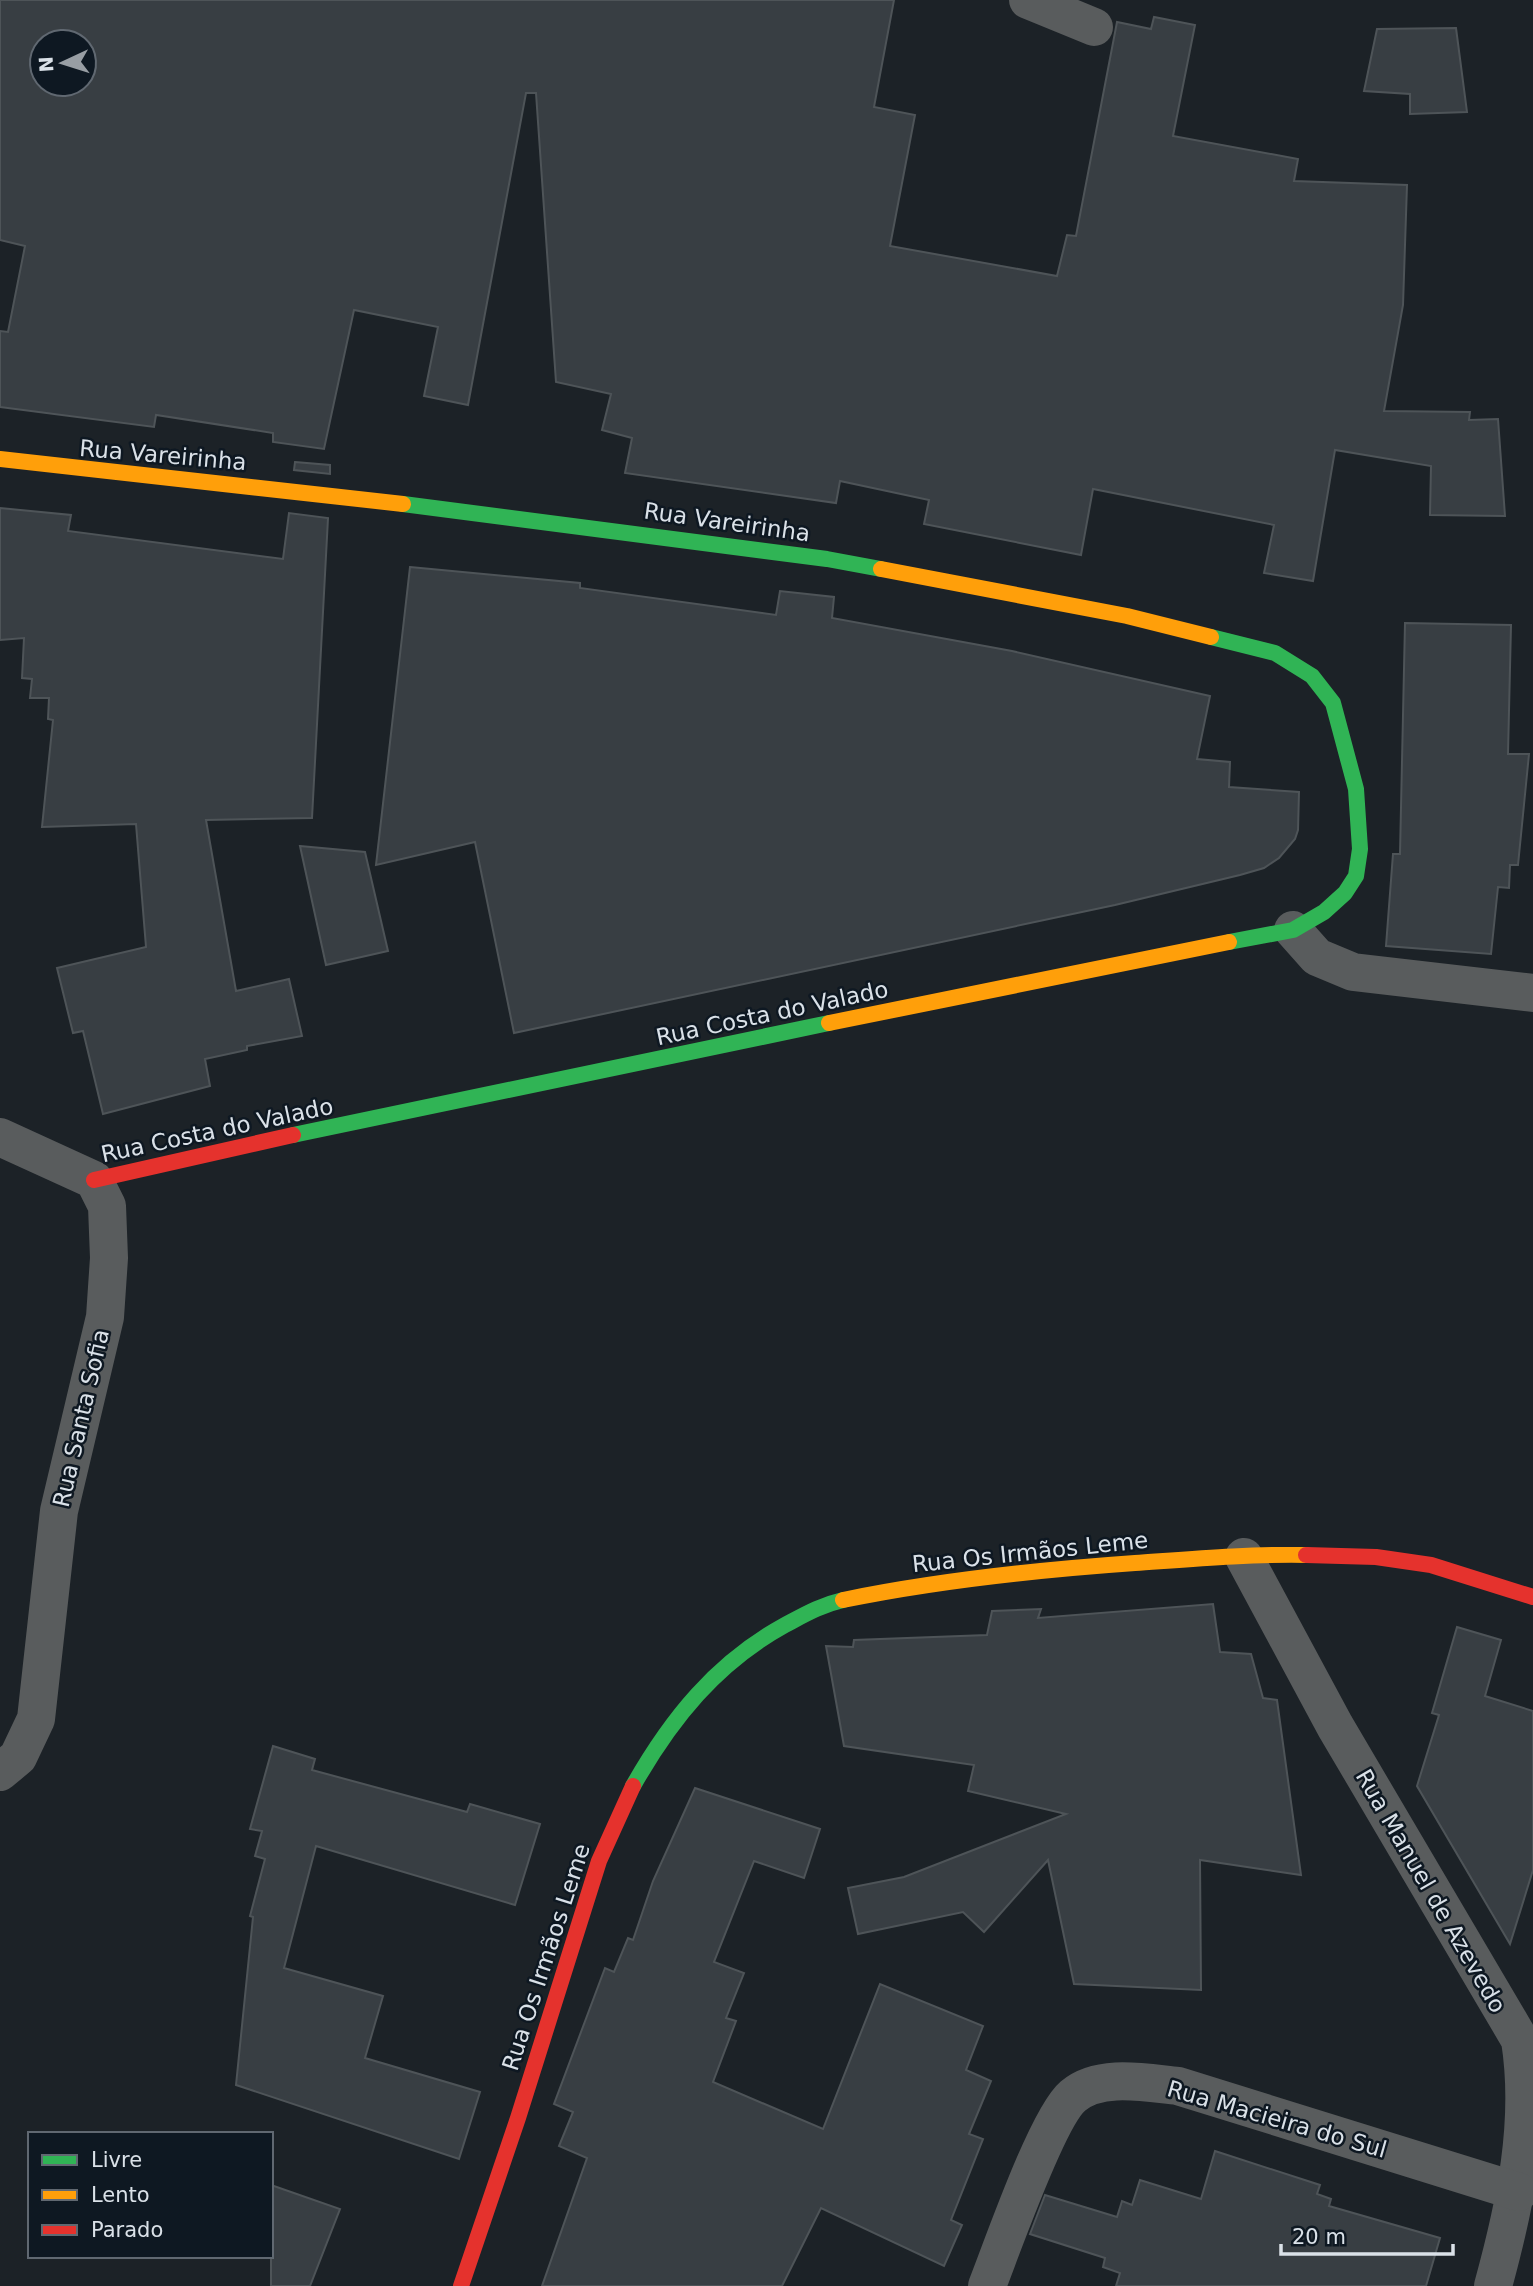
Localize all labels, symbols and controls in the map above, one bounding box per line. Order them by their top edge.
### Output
north arrow [28,28,98,98]
text: N [35,55,58,73]
street label: Rua Vareirinha [78,435,248,475]
street label: Rua Vareirinha [642,497,812,547]
street label: Rua Costa do Valado [654,976,890,1050]
street label: Rua Costa do Valado [99,1093,335,1167]
street label: Rua Santa Sofia [48,1326,114,1510]
street label: Rua Os Irmãos Leme [911,1527,1149,1577]
street label: Rua Manuel de Azevedo [1351,1765,1511,2017]
street label: Rua Os Irmãos Leme [497,1840,595,2074]
street label: Rua Macieira do Sul [1164,2075,1390,2163]
legend [28,2132,273,2258]
text: Livre [91,2148,142,2172]
text: Lento [91,2183,150,2207]
scale bar [1281,2212,1452,2256]
text: Parado [91,2218,163,2242]
text: 20 m [1292,2225,1346,2249]

